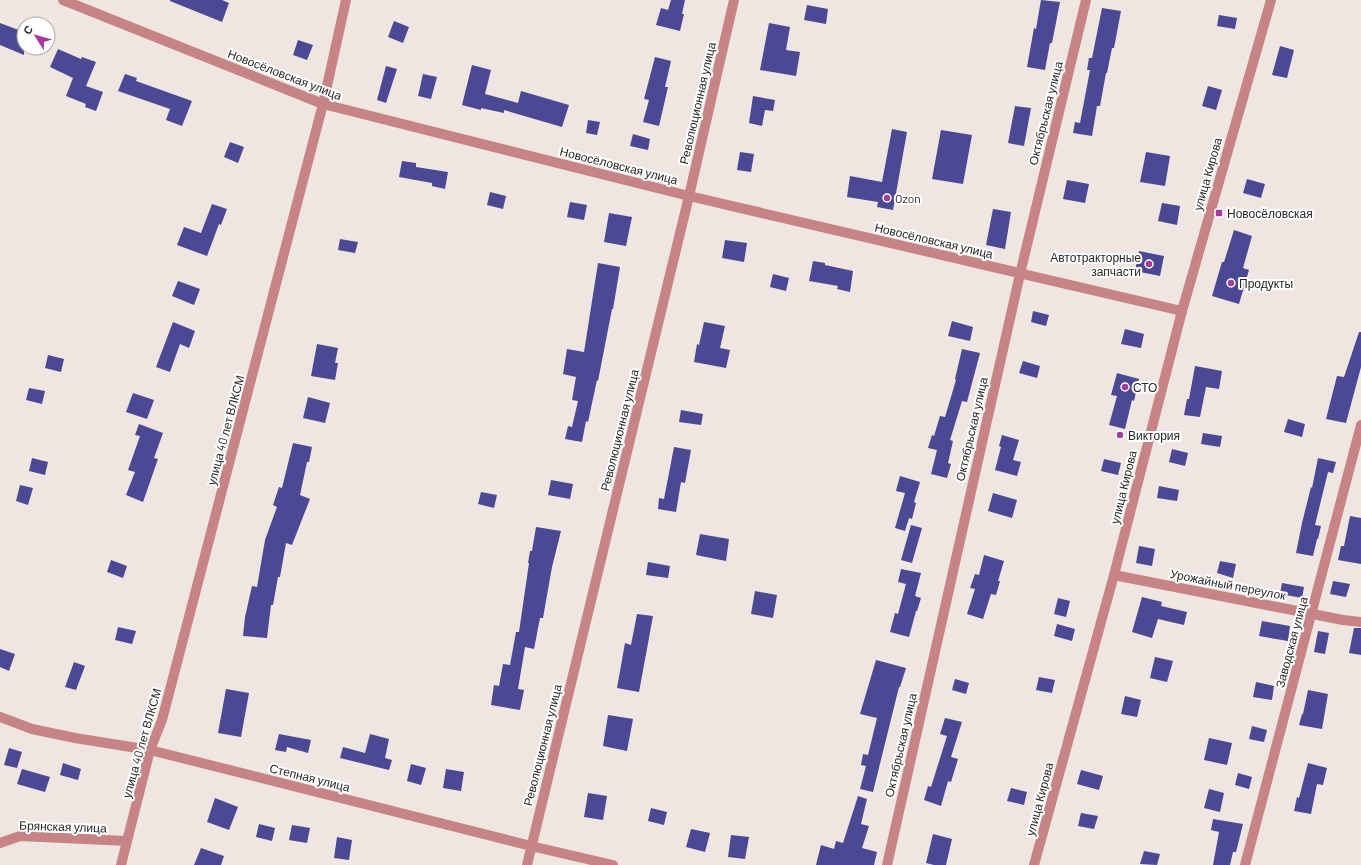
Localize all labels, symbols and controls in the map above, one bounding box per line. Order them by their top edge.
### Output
north arrow [16,16,56,56]
text: С [20,23,35,37]
street label: Революционная улица [676,40,719,166]
street label: Новосёловская улица [226,46,344,103]
street label: Октябрьская улица [1025,59,1066,167]
street label: улица Кирова [1190,136,1225,212]
street label: Новосёловская улица [558,144,680,187]
place label: Ozon [895,191,921,205]
marker: Ozon [882,193,892,203]
place label: Новосёловская [1227,206,1313,220]
marker: Новосёловская [1214,208,1224,218]
street label: Новосёловская улица [873,220,995,261]
place label: Автотракторные запчасти [1050,250,1141,278]
marker: Автотракторные запчасти [1144,259,1154,269]
place label: Продукты [1239,276,1293,291]
marker: Продукты [1226,278,1236,288]
street label: Революционная улица [597,367,642,493]
street label: улица 40 лет ВЛКСМ [204,373,247,487]
street label: Октябрьская улица [952,375,991,483]
place label: СТО [1133,380,1157,394]
marker: СТО [1120,382,1130,392]
place label: Виктория [1128,428,1180,443]
marker: Виктория [1115,430,1125,440]
street label: улица Кирова [1107,448,1140,525]
street label: Урожайный переулок [1169,566,1288,603]
street label: Заводская улица [1272,595,1311,689]
street label: Революционная улица [520,682,565,808]
street label: улица 40 лет ВЛКСМ [119,687,164,800]
street label: Октябрьская улица [881,691,920,799]
street label: Степная улица [268,760,352,795]
street label: улица Кирова [1022,760,1057,837]
street label: Брянская улица [19,817,107,836]

